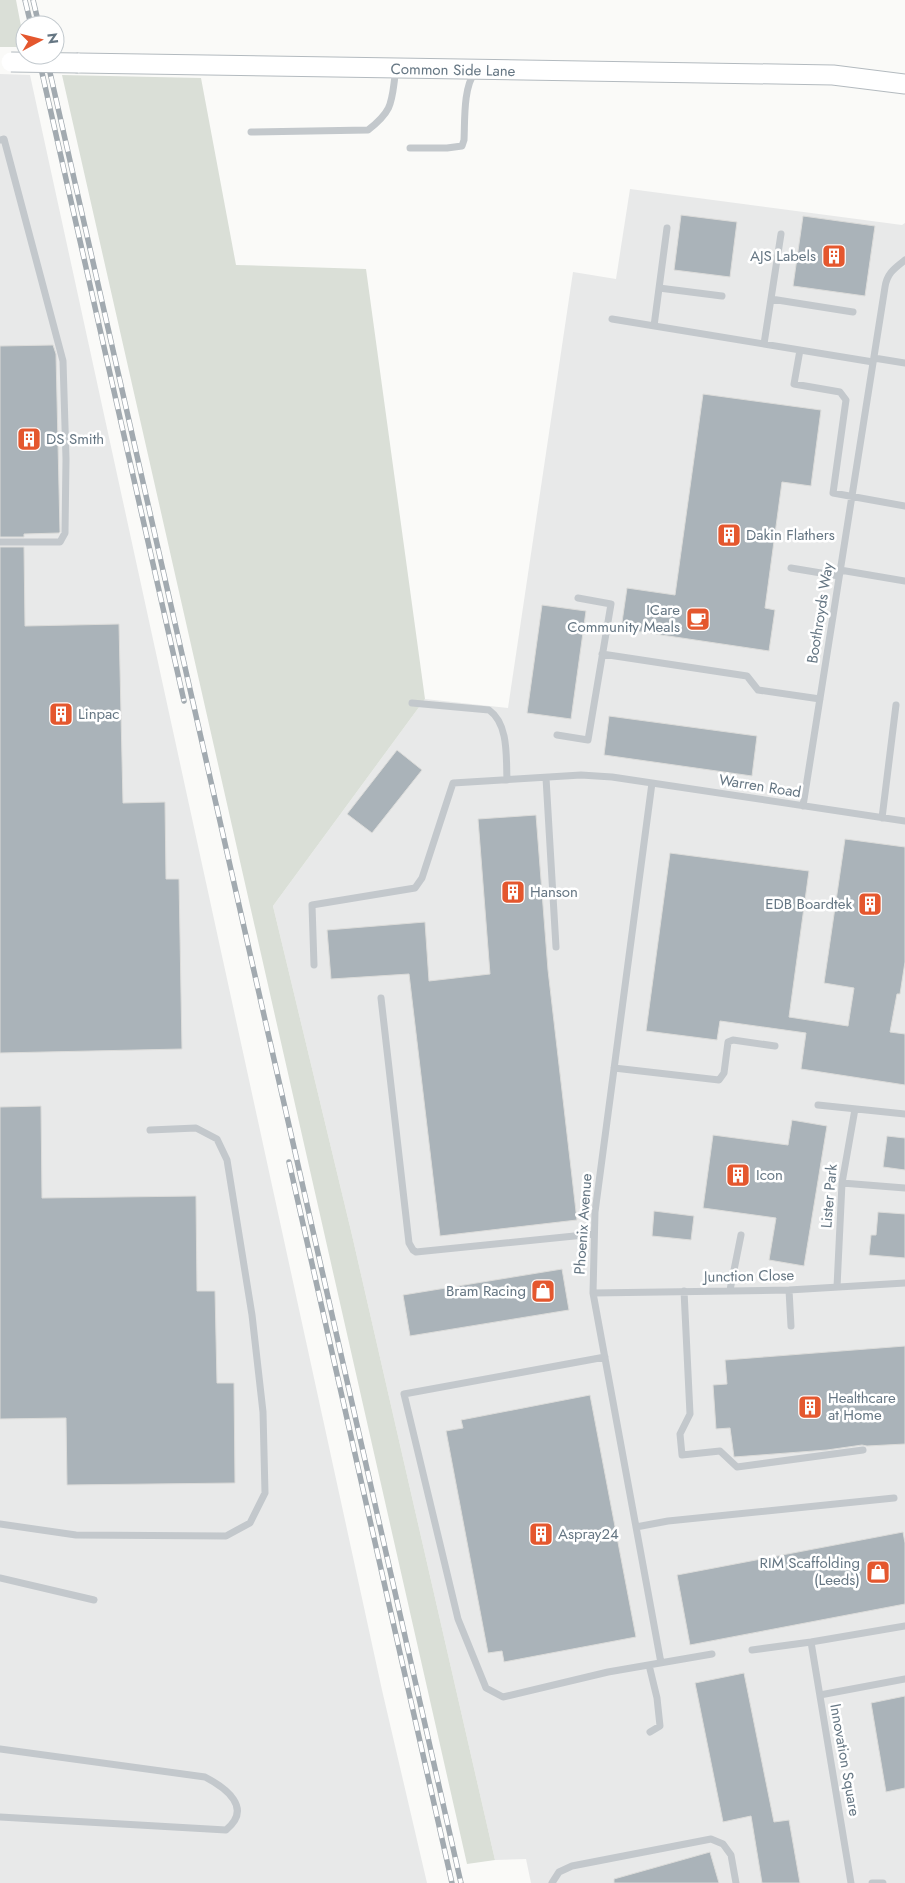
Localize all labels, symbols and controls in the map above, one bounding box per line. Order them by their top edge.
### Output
north arrow [15,15,65,65]
text: N [42,32,64,45]
street label: Common Side Lane [390,58,516,82]
building icon: AJS Labels [821,243,847,269]
place label: AJS Labels [750,245,816,267]
building icon: DS Smith [16,426,42,452]
place label: DS Smith [46,428,104,450]
building icon: Dakin Flathers [716,522,742,548]
place label: Dakin Flathers [746,524,835,546]
street label: Boothroyds Way [801,561,839,665]
place label: ICare Community Meals [567,599,680,638]
cafe icon: ICare Community Meals [685,606,711,632]
building icon: Linpac [48,701,74,727]
place label: Linpac [78,703,119,725]
street label: Warren Road [717,769,803,803]
building icon: Hanson [500,879,526,905]
place label: Hanson [530,881,578,903]
building icon: EDB Boardtek [857,891,883,917]
place label: EDB Boardtek [765,893,852,915]
building icon: Icon [725,1162,751,1188]
street label: Lister Park [815,1163,843,1229]
place label: Icon [756,1164,783,1186]
street label: Phoenix Avenue [568,1172,598,1275]
street label: Junction Close [702,1264,795,1288]
shop icon: Bram Racing [530,1278,556,1304]
place label: Bram Racing [446,1280,526,1302]
place label: Healthcare at Home [828,1387,896,1426]
building icon: Healthcare at Home [797,1394,823,1420]
building icon: Aspray24 [528,1521,554,1547]
place label: Aspray24 [558,1523,619,1545]
place label: RIM Scaffolding (Leeds) [760,1552,860,1591]
shop icon: RIM Scaffolding (Leeds) [865,1559,891,1585]
street label: Innovation Square [824,1702,866,1818]

